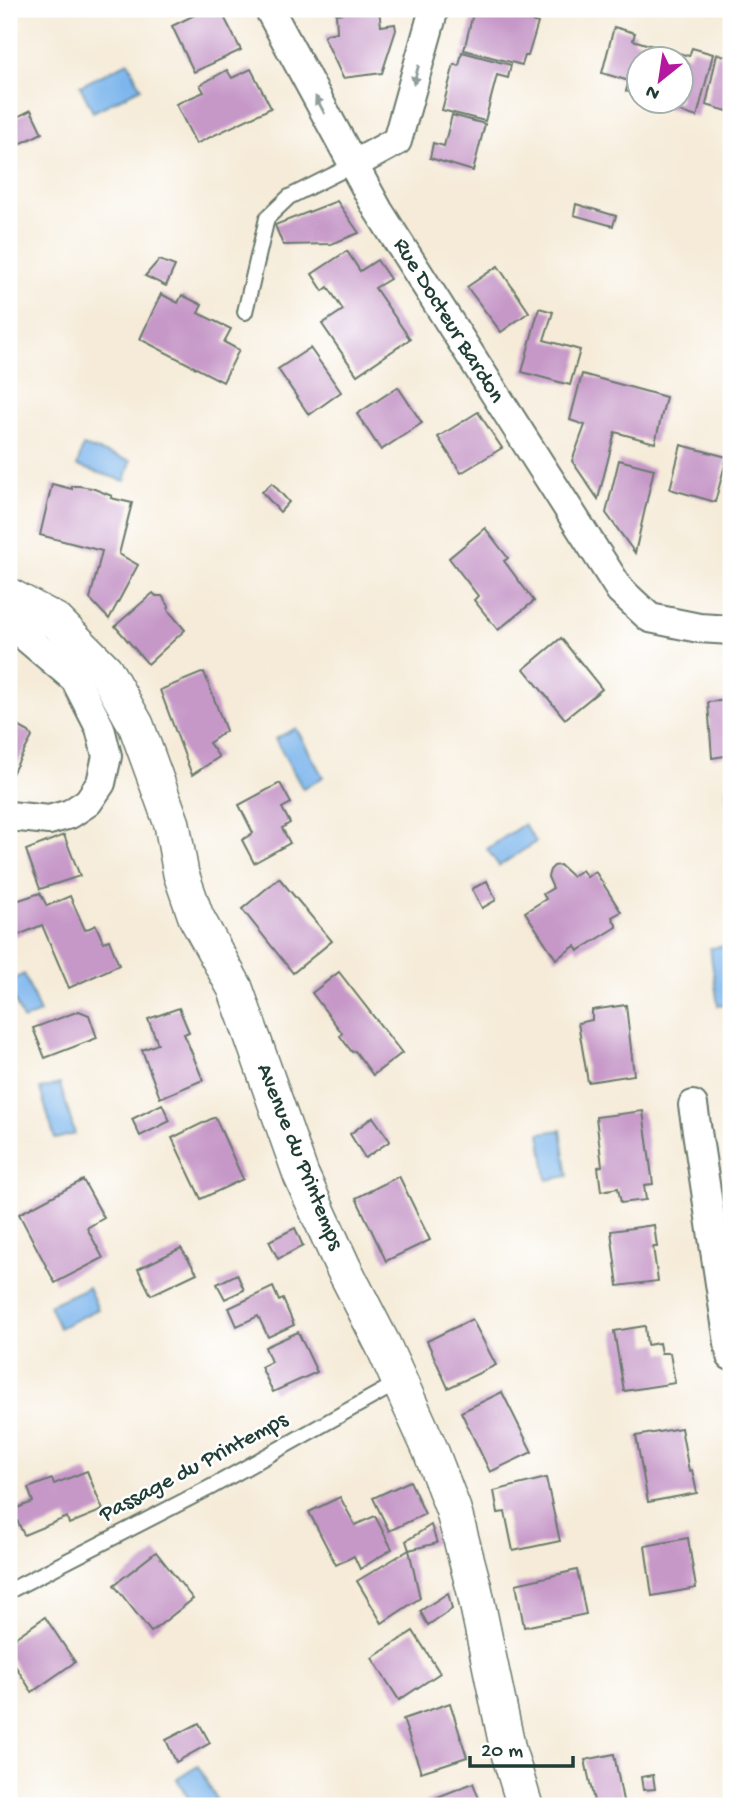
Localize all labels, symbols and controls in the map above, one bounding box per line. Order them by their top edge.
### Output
north arrow [624,46,694,116]
one-way arrow [410,64,420,85]
text: N [642,79,664,105]
one-way arrow [315,95,326,115]
street label: Rue Docteur Bardon [386,233,510,409]
street label: Avenue du Printemps [249,1060,349,1255]
street label: Passage du Printemps [94,1407,293,1530]
scale bar [470,1724,574,1768]
text: 20 m [481,1740,523,1765]

